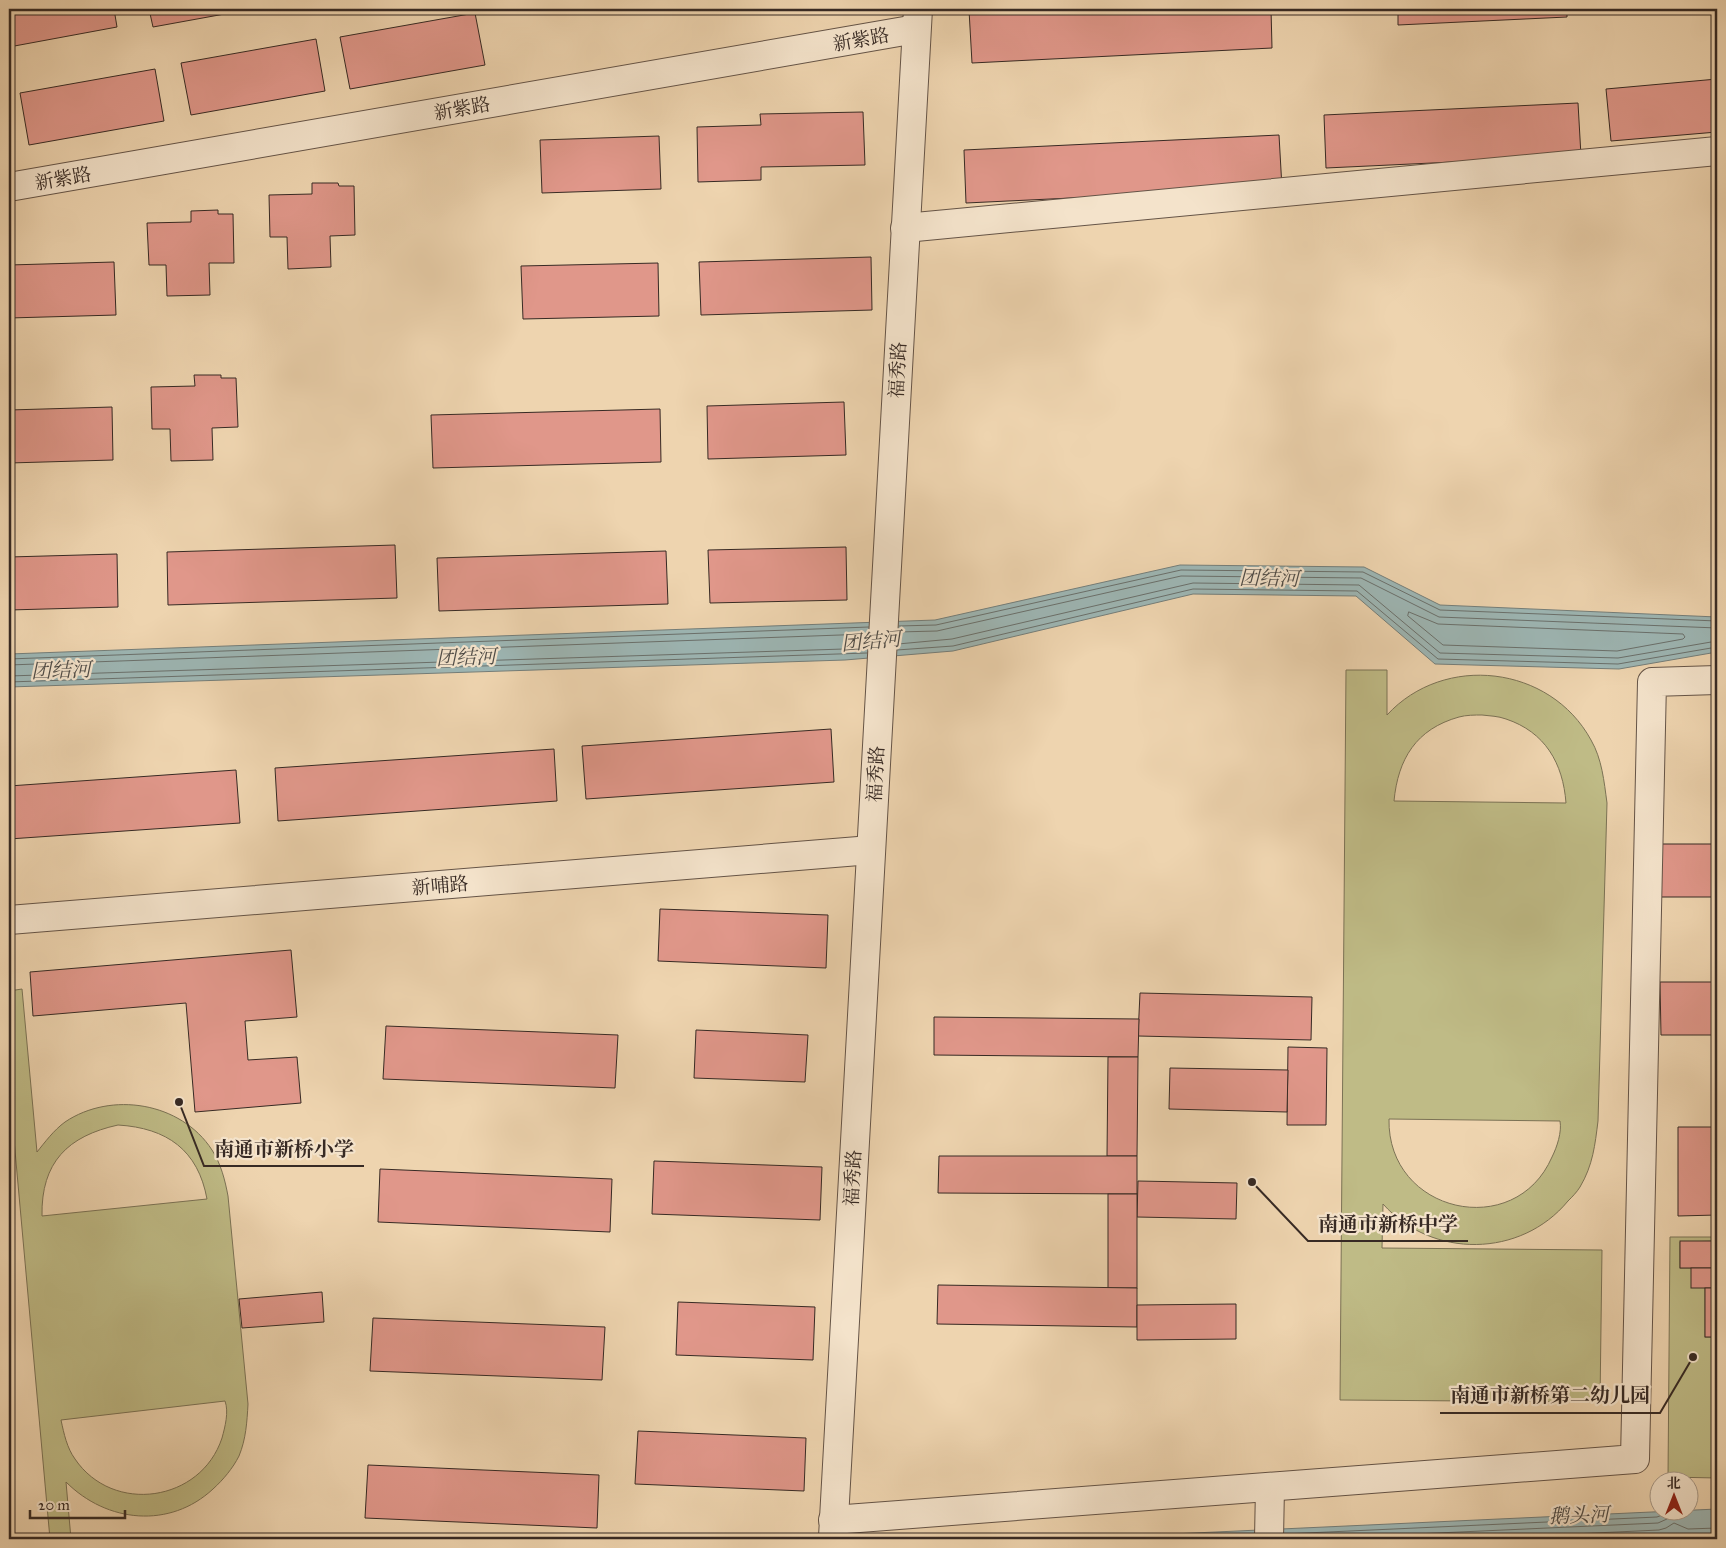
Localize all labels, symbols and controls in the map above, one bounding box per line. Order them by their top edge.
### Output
street label: 新紫路 [831,23,891,56]
street label: 新紫路 [432,92,492,125]
street label: 新紫路 [33,162,93,195]
street label: 福秀路 [885,341,910,399]
water label: 团结河 [1239,565,1302,591]
water label: 团结河 [840,626,905,656]
water label: 团结河 [436,644,499,670]
water label: 团结河 [31,657,94,683]
street label: 福秀路 [863,745,888,803]
street label: 新哺路 [411,872,469,899]
callout: 南通市新桥小学 [204,1131,364,1166]
text: 南通市新桥小学 [214,1137,354,1161]
street label: 福秀路 [840,1149,865,1207]
callout: 南通市新桥中学 [1308,1206,1468,1241]
text: 南通市新桥中学 [1318,1212,1458,1236]
callout: 南通市新桥第二幼儿园 [1440,1378,1660,1413]
text: 南通市新桥第二幼儿园 [1450,1383,1650,1407]
north arrow [1648,1470,1698,1520]
text: 北 [1667,1475,1681,1492]
scale bar [30,1488,125,1520]
text: 20 m [38,1496,70,1514]
water label: 鹅头河 [1549,1502,1612,1528]

